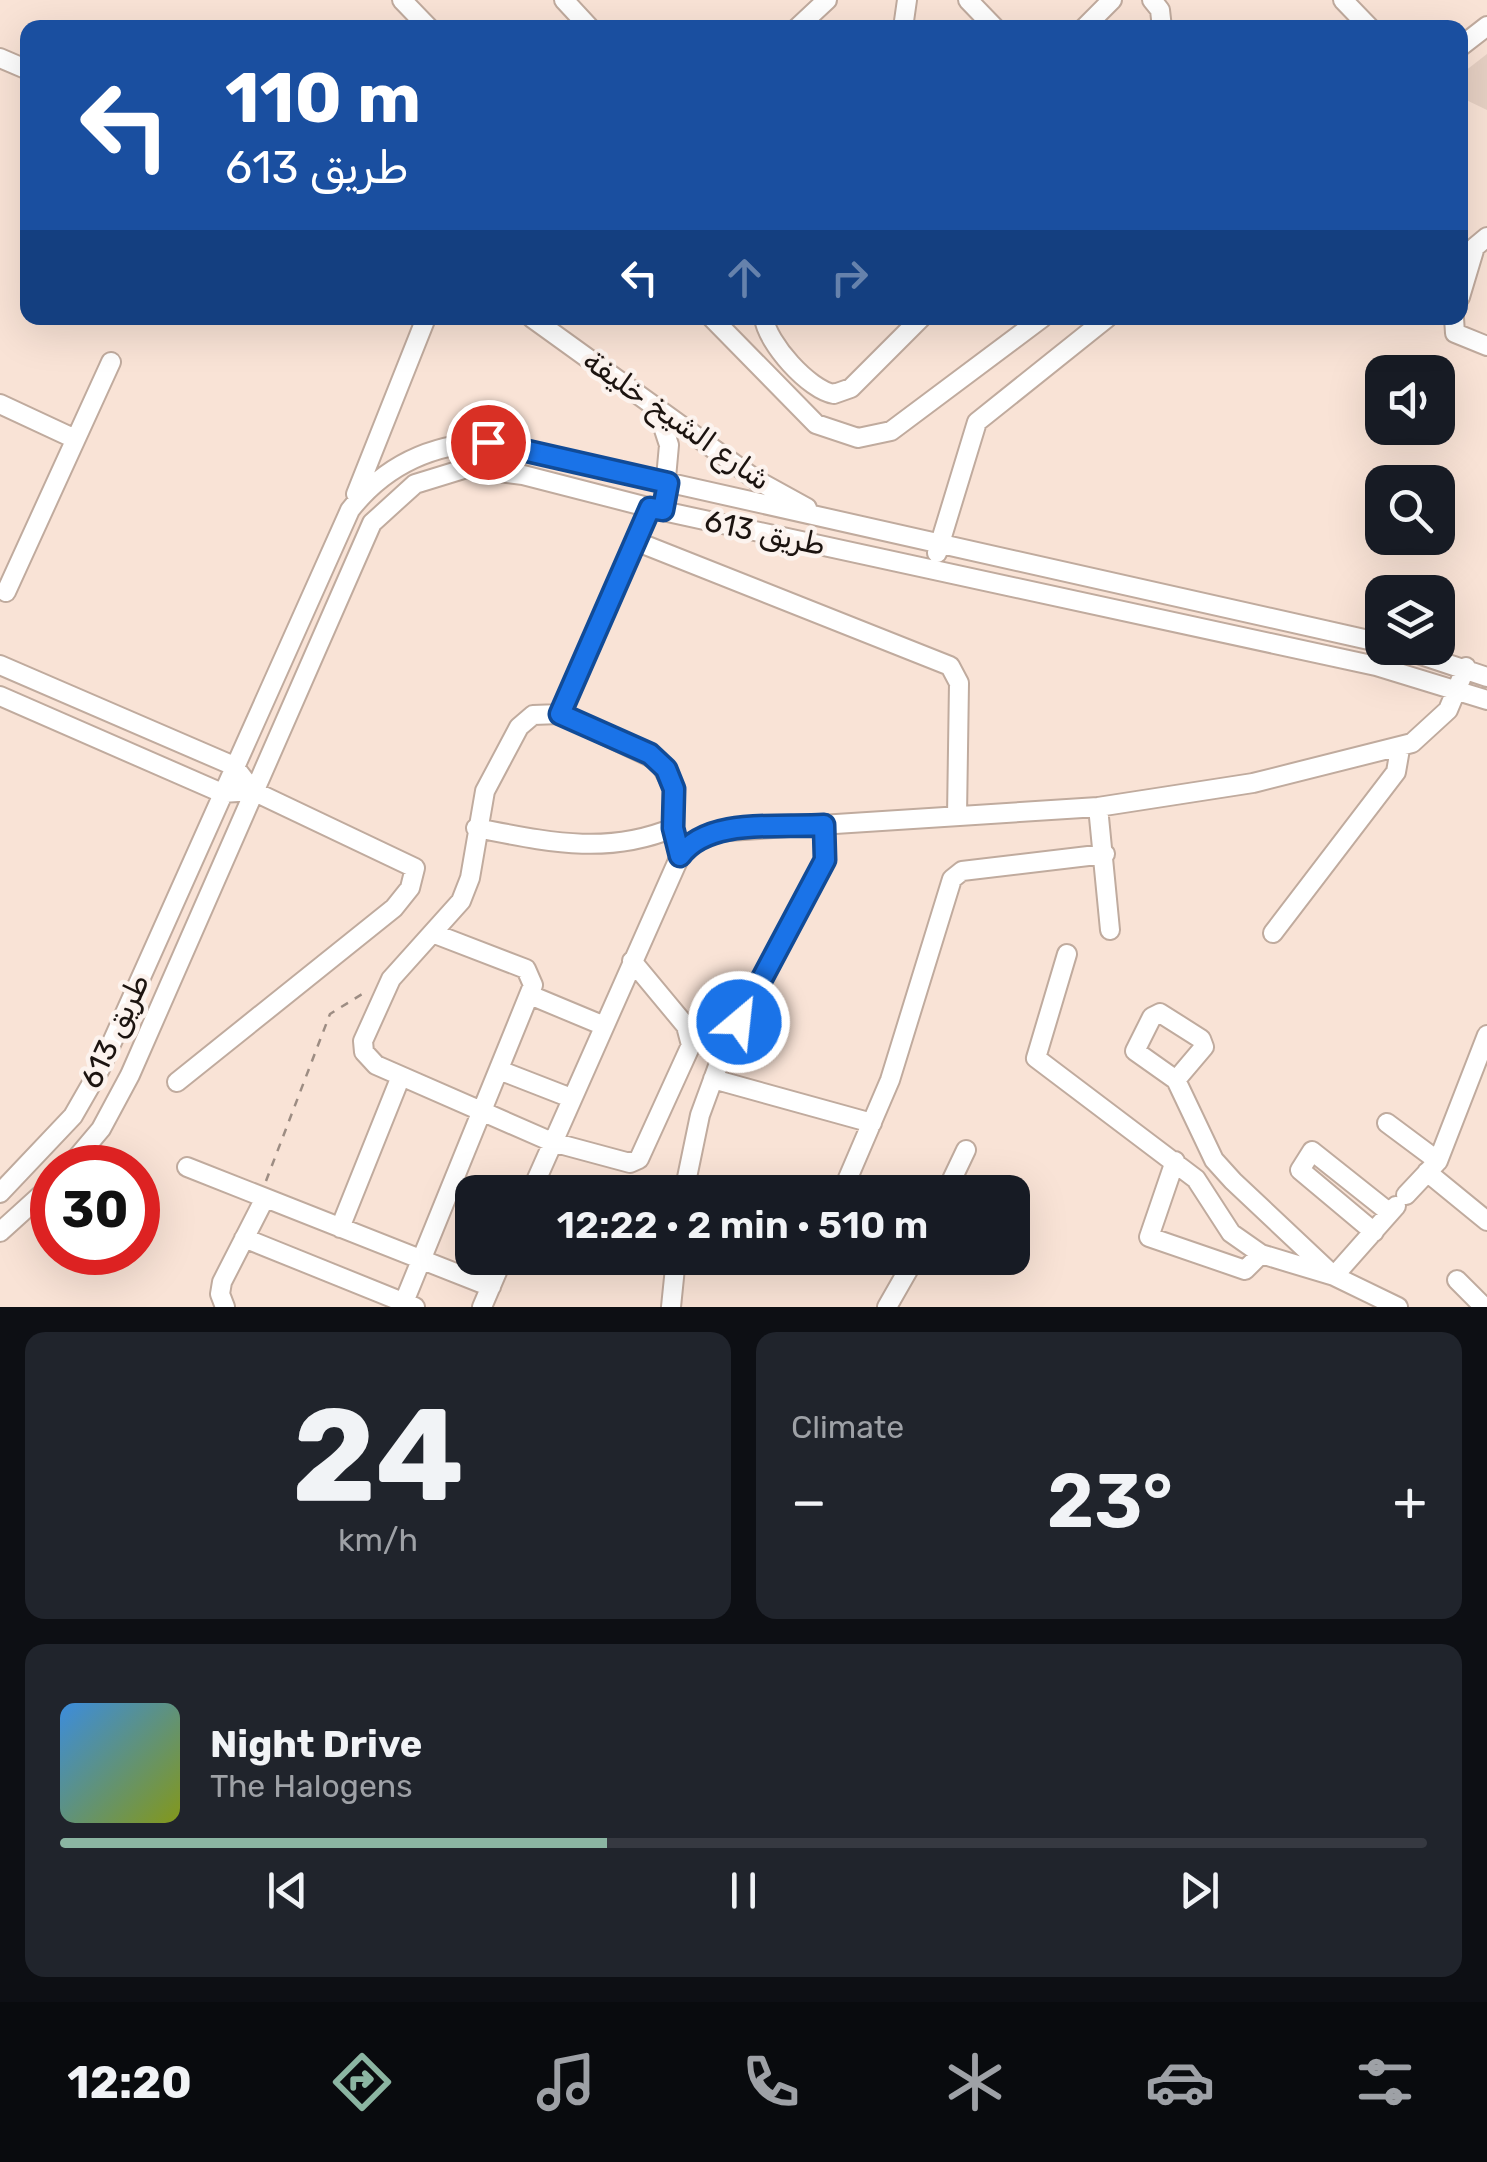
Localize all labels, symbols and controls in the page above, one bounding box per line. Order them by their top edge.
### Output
text: 110 m [225,57,421,140]
icon: left [60,60,190,190]
text: طريق 613 [225,141,408,194]
icon: left [612,250,667,305]
icon: ahead [717,250,772,305]
icon: right [822,250,877,305]
street label: شارع الشيخ خليفة [575,342,778,501]
map controls [1365,355,1455,665]
button: sound [1365,355,1455,445]
pin [446,400,531,485]
icon: arrive [461,415,516,470]
button: search [1365,465,1455,555]
street label: طريق 613 [701,503,829,563]
button: layers [1365,575,1455,665]
street label: طريق 613 [73,968,157,1094]
position arrow [687,970,791,1074]
speed limit sign: 30 [30,1145,160,1275]
text: 12:22 · 2 min · 510 m [557,1202,928,1248]
text: 24 [292,1378,464,1533]
text: Climate [791,1408,904,1446]
text: 23° [1047,1457,1173,1546]
text: − [791,1469,827,1534]
text: + [1393,1469,1427,1534]
text: km/h [338,1521,418,1559]
text: Night Drive [210,1721,422,1767]
text: The Halogens [210,1767,413,1805]
icon: previous [260,1863,315,1918]
icon: pause [716,1863,771,1918]
icon: next [1172,1863,1227,1918]
icon: directions [327,2047,397,2117]
icon: music [531,2047,601,2117]
icon: phone [736,2047,806,2117]
icon: climate [940,2047,1010,2117]
icon: car [1145,2047,1215,2117]
icon: filters [1350,2047,1420,2117]
text: 12:20 [67,2056,192,2109]

